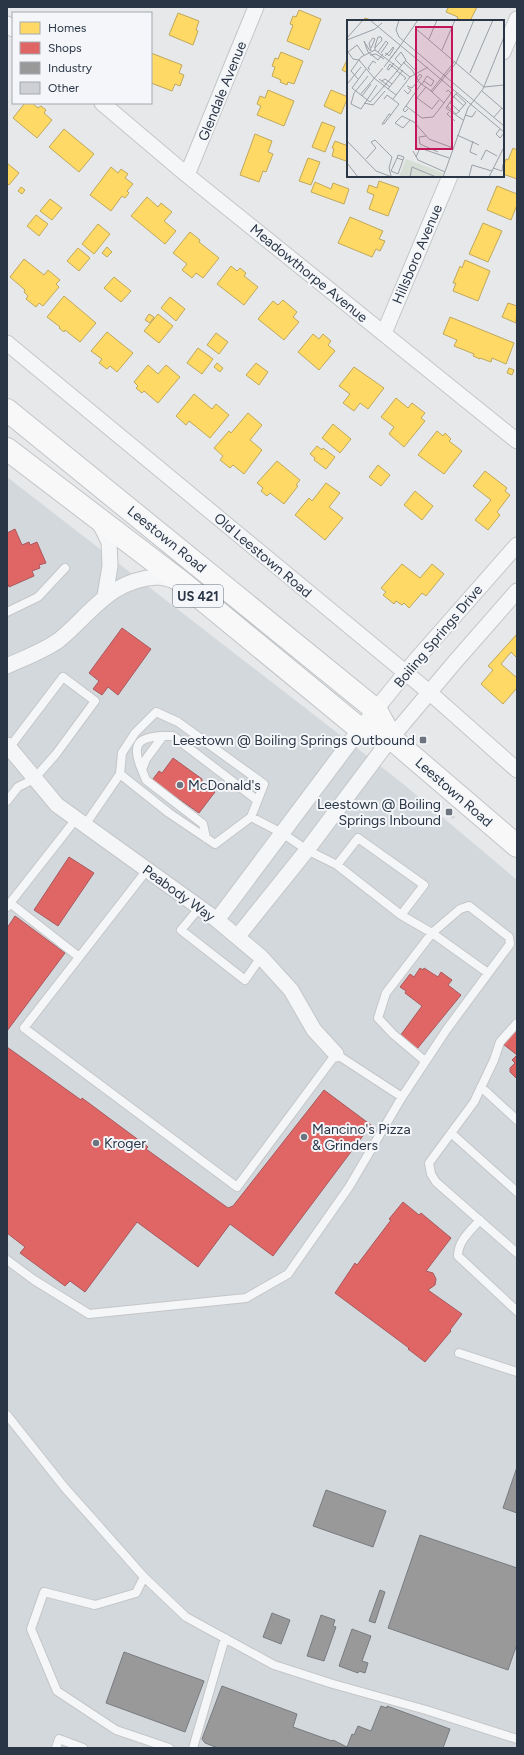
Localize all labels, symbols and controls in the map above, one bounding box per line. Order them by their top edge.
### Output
legend [12,12,152,104]
inset map [347,20,504,177]
text: Homes [48,21,87,35]
street label: Glendale Avenue [195,39,250,144]
text: Shops [48,41,82,55]
text: Industry [48,61,93,75]
text: Other [48,81,79,95]
street label: Hillsboro Avenue [389,202,446,307]
street label: Meadowthorpe Avenue [246,221,371,326]
street label: Leestown Road [124,502,210,576]
street label: Old Leestown Road [210,510,315,601]
street label: Boiling Springs Drive [390,581,487,691]
road number: US 421 [173,585,223,607]
place label: Leestown @ Boiling Springs Outbound [172,732,415,749]
marker: Leestown @ Boiling Springs Outbound [418,735,428,745]
street label: Leestown Road [412,754,496,831]
place label: McDonald's [188,777,261,794]
marker: McDonald's [175,780,185,790]
place label: Leestown @ Boiling Springs Inbound [317,796,441,829]
marker: Leestown @ Boiling Springs Inbound [444,807,454,817]
street label: Peabody Way [139,861,219,926]
place label: Mancino's Pizza & Grinders [312,1121,411,1154]
marker: Mancino's Pizza & Grinders [299,1132,309,1142]
place label: Kroger [104,1135,146,1152]
marker: Kroger [91,1138,101,1148]

